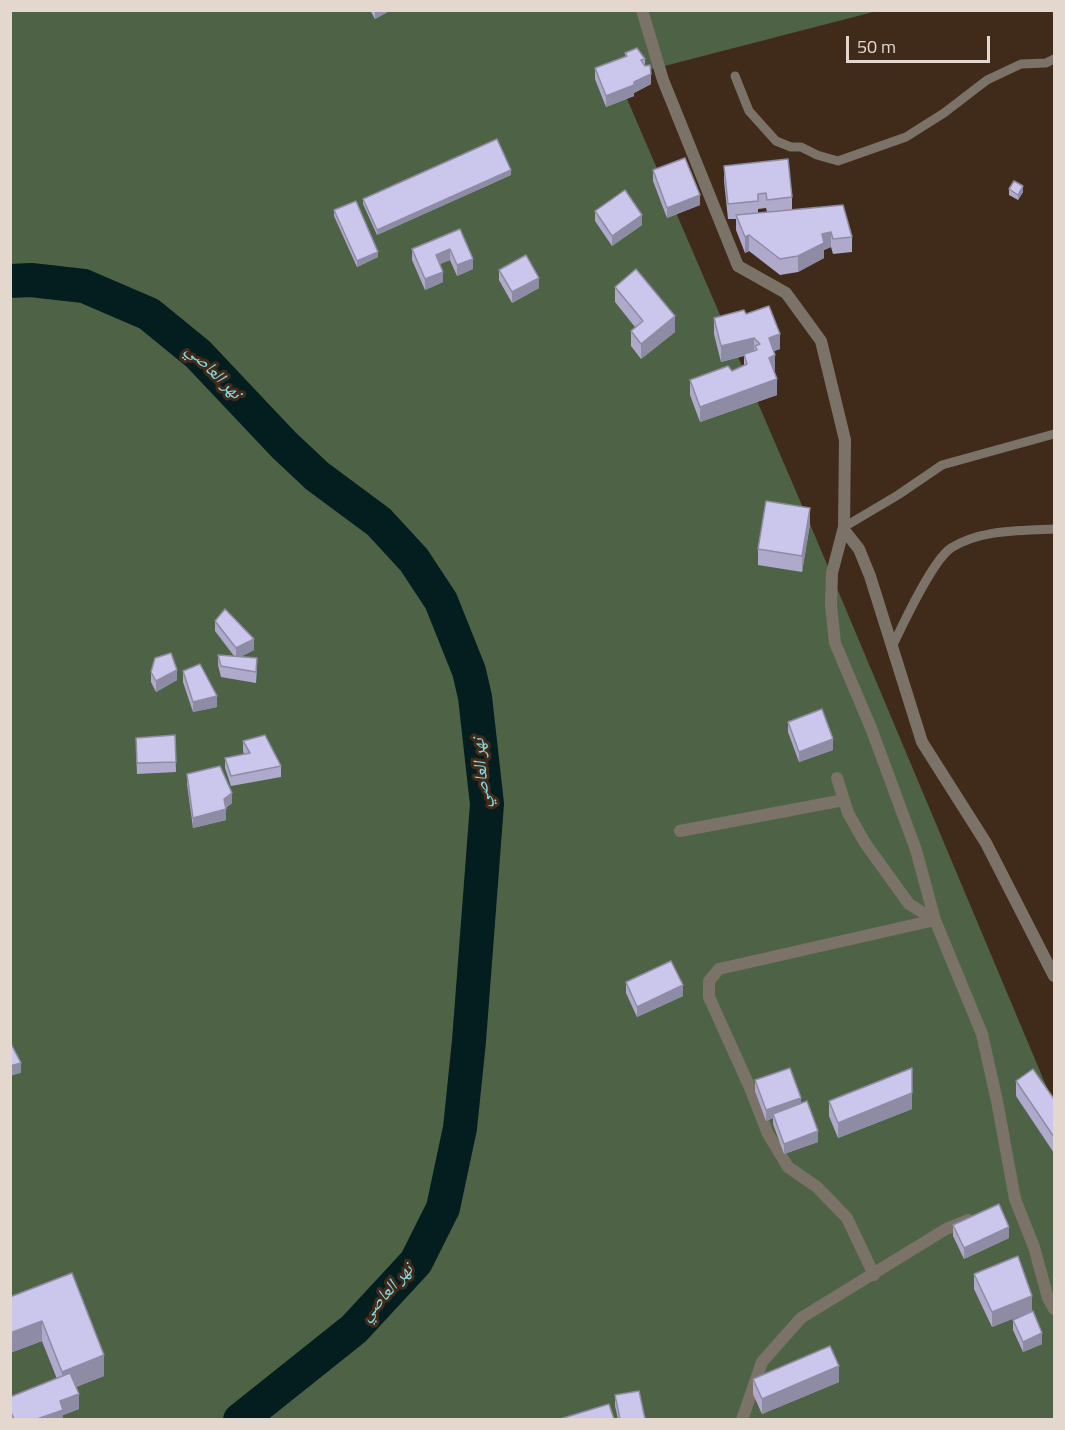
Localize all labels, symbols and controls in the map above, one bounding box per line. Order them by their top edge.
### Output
scale bar [849,24,993,62]
text: 50 m [857,33,896,60]
water label: نهر العاصي [181,340,245,404]
water label: نهر العاصي [468,737,496,809]
water label: نهر العاصي [356,1260,418,1326]

